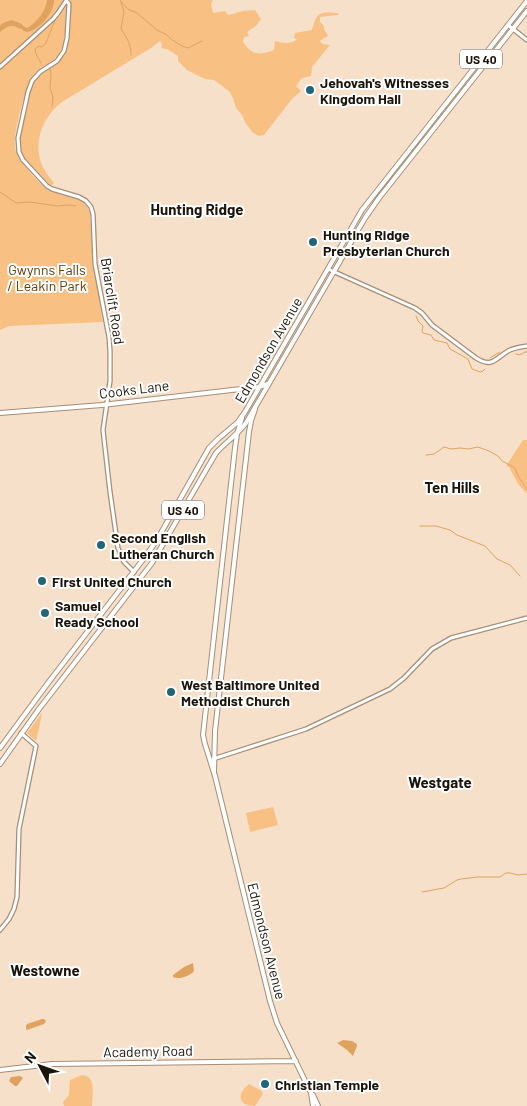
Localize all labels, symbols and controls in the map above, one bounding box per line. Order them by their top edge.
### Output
road number: US 40 [460,50,502,68]
place label: Jehovah's Witnesses Kingdom Hall [320,74,449,107]
marker: Jehovah's Witnesses Kingdom Hall [304,84,316,96]
district label: Hunting Ridge [151,200,243,218]
place label: Hunting Ridge Presbyterian Church [323,226,450,259]
marker: Hunting Ridge Presbyterian Church [307,236,319,248]
street label: Briarclift Road [98,256,128,346]
park label: Gwynns Falls / Leakin Park [7,261,87,294]
street label: Edmondson Avenue [231,294,305,406]
street label: Cooks Lane [98,376,170,402]
district label: Ten Hills [424,478,480,496]
road number: US 40 [162,500,204,520]
place label: Second English Lutheran Church [111,529,215,562]
marker: Second English Lutheran Church [95,539,107,551]
place label: First United Church [52,573,172,590]
marker: First United Church [36,575,48,587]
place label: Samuel Ready School [55,597,139,630]
marker: Samuel Ready School [39,607,51,619]
place label: West Baltimore United Methodist Church [181,676,319,709]
marker: West Baltimore United Methodist Church [165,686,177,698]
district label: Westgate [408,773,472,791]
street label: Edmondson Avenue [244,881,290,1001]
district label: Westowne [10,961,80,979]
north arrow [15,1041,65,1091]
street label: Academy Road [103,1042,193,1060]
text: N [20,1048,39,1066]
place label: Christian Temple [275,1076,380,1093]
marker: Christian Temple [259,1078,271,1090]

